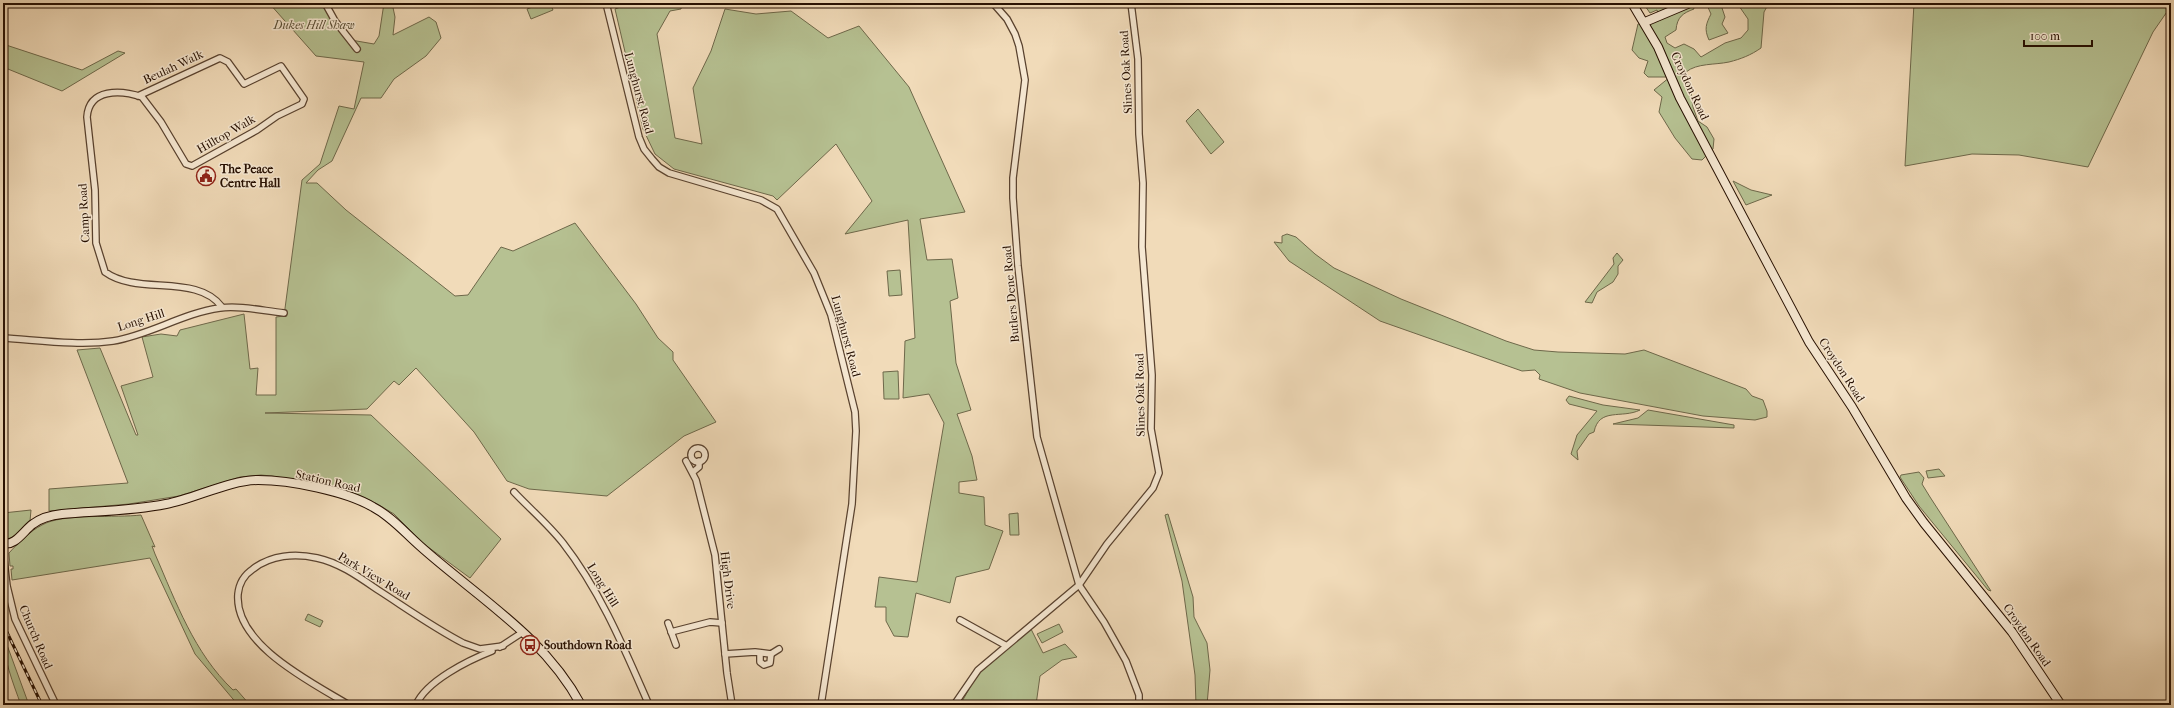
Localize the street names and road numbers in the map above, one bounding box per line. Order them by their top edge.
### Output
street label: Slines Oak Road [1117,30,1135,114]
street label: Beulah Walk [141,47,206,87]
street label: Croydon Road [1668,50,1712,123]
street label: Lunghurst Road [621,51,657,136]
street label: Hilltop Walk [194,111,258,156]
street label: Camp Road [75,183,93,243]
street label: Butlers Dene Road [1000,244,1022,343]
street label: Lunghurst Road [828,294,864,379]
street label: Long Hill [116,306,167,334]
street label: Croydon Road [1816,335,1868,405]
street label: Slines Oak Road [1132,353,1148,437]
street label: Station Road [294,467,362,495]
street label: Park View Road [335,549,413,603]
street label: High Drive [718,550,738,610]
street label: Long Hill [584,561,622,610]
street label: Croydon Road [2000,601,2054,670]
street label: Church Road [16,603,56,671]

